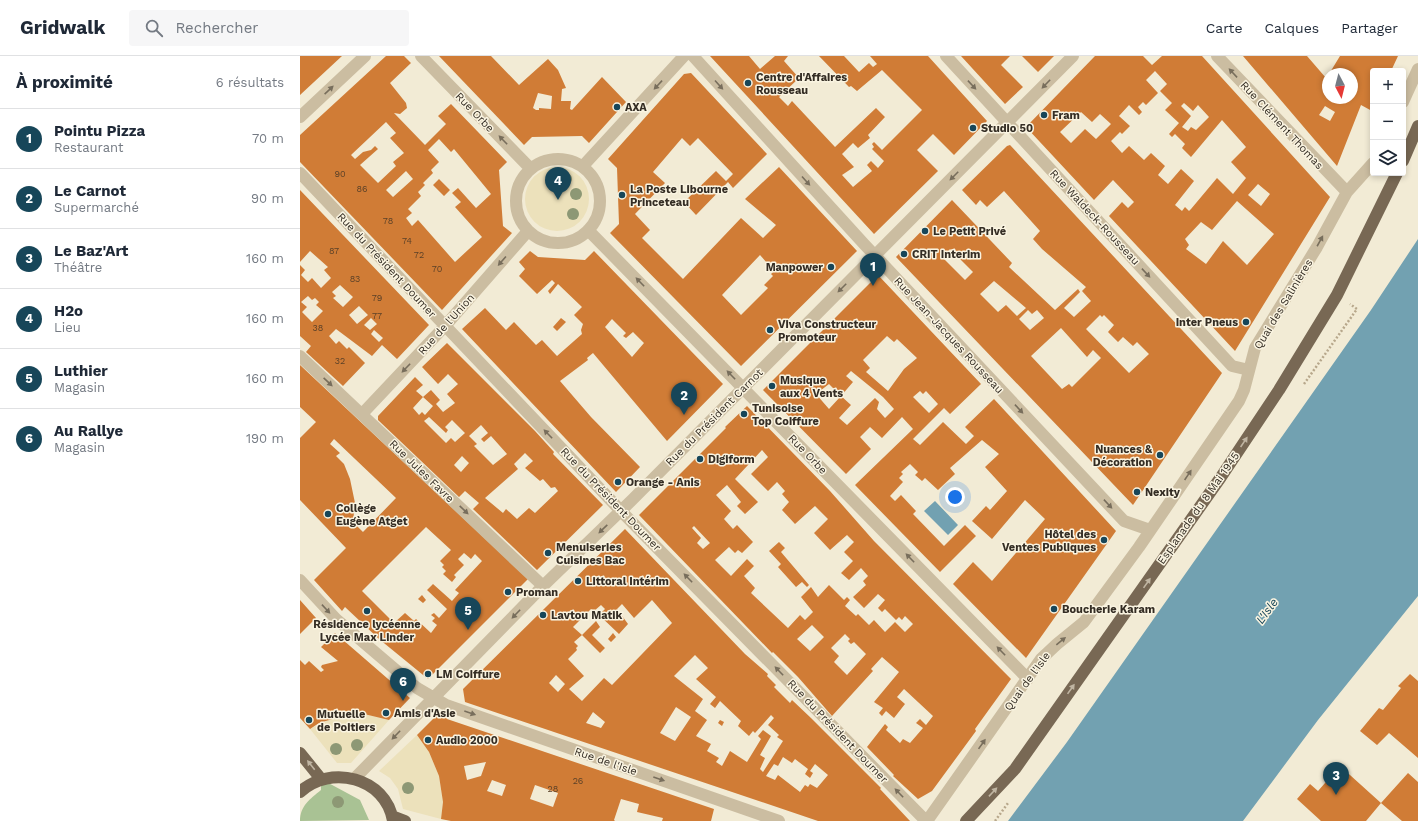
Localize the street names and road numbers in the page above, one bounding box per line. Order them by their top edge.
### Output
street label: Rue Clément Thomas [1238,79,1326,172]
street label: Rue Orbe [453,90,497,135]
street label: Rue Waldeck-Rousseau [1047,167,1142,268]
street label: Rue du Président Doumer [335,210,439,321]
street label: Quai des Salinières [1251,257,1316,352]
street label: Rue Jean-Jacques Rousseau [891,274,1006,396]
street label: Rue de l'Union [416,291,477,358]
street label: Rue du Président Carnot [663,366,766,469]
street label: Rue Orbe [786,432,830,477]
street label: Rue Jules Favre [387,437,457,505]
street label: Rue du Président Doumer [558,445,664,554]
street label: Esplanade du 8 Mai 1945 [1155,450,1242,567]
street label: Quai de l'Isle [1002,649,1053,713]
street label: Rue du Président Doumer [785,677,891,786]
street label: Rue de l'Isle [573,745,639,778]

